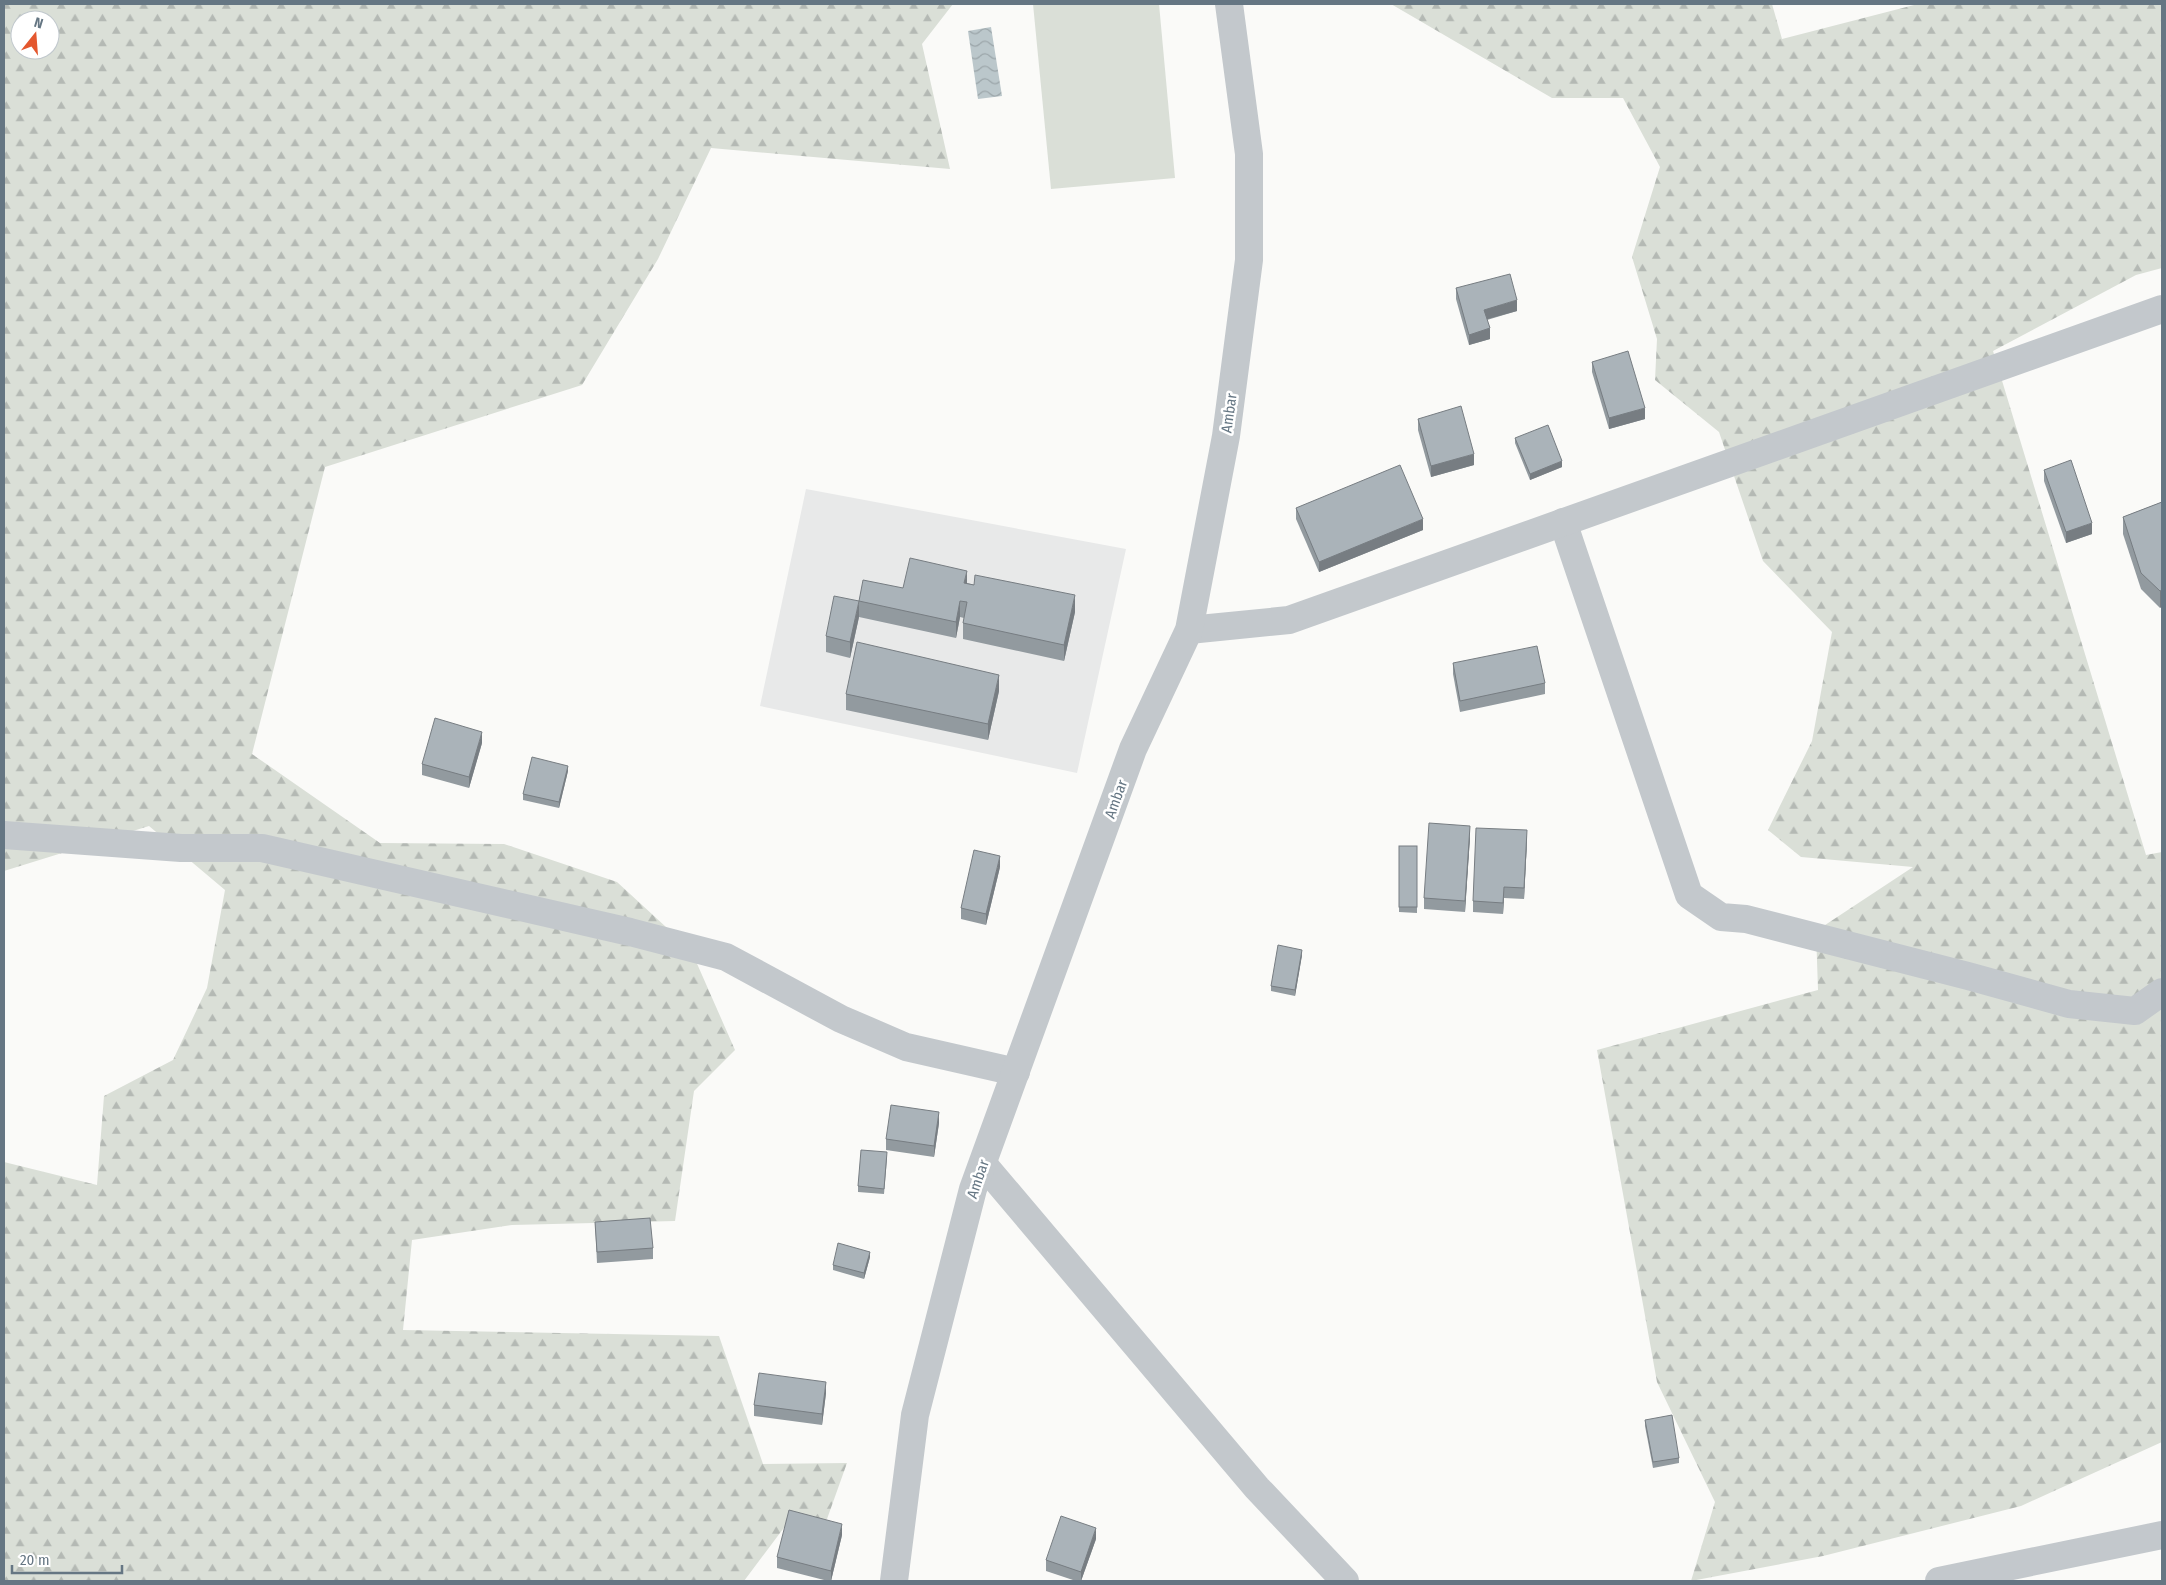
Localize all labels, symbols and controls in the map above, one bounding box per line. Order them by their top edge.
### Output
north arrow [10,10,60,60]
text: N [32,14,45,32]
street label: Ambar [1217,391,1241,434]
street label: Ambar [1101,776,1132,821]
street label: Ambar [963,1157,993,1201]
scale bar [12,1542,122,1574]
text: 20 m [20,1551,50,1569]

